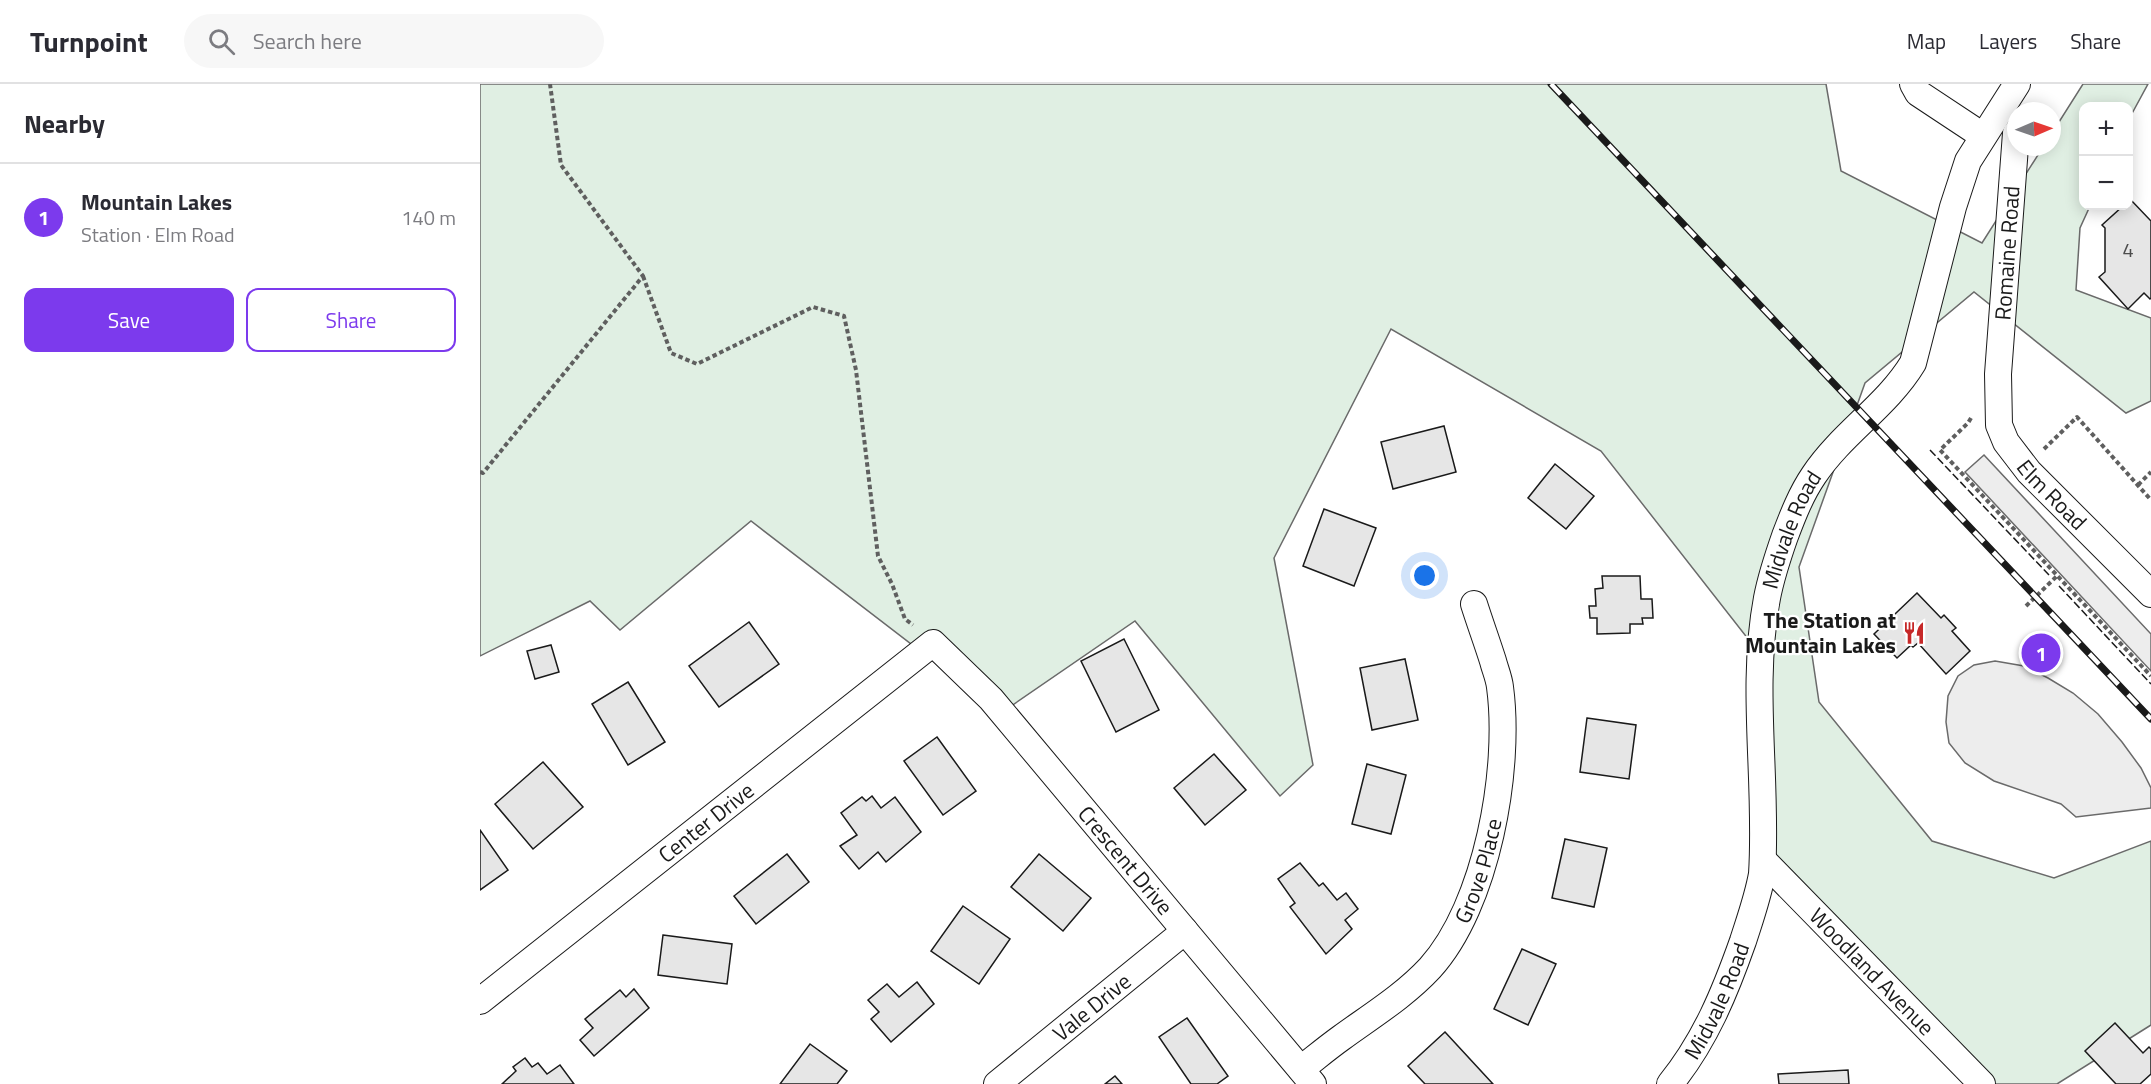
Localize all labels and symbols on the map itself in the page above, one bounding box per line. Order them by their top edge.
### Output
north arrow [2007,102,2061,156]
street label: Romaine Road [1985,185,2029,321]
house number: 4 [2122,234,2134,265]
street label: Elm Road [2008,452,2095,538]
street label: Midvale Road [1752,463,1830,593]
your location [1410,561,1439,590]
place label: The Station at Mountain Lakes [1745,603,1896,662]
restaurant icon: The Station at Mountain Lakes [1901,620,1927,646]
pin: 1 [2022,630,2060,676]
street label: Center Drive [651,774,761,871]
street label: Crescent Drive [1070,798,1182,922]
street label: Grove Place [1445,815,1511,929]
street label: Woodland Avenue [1801,900,1943,1043]
street label: Midvale Road [1675,938,1758,1066]
street label: Vale Drive [1045,965,1138,1049]

